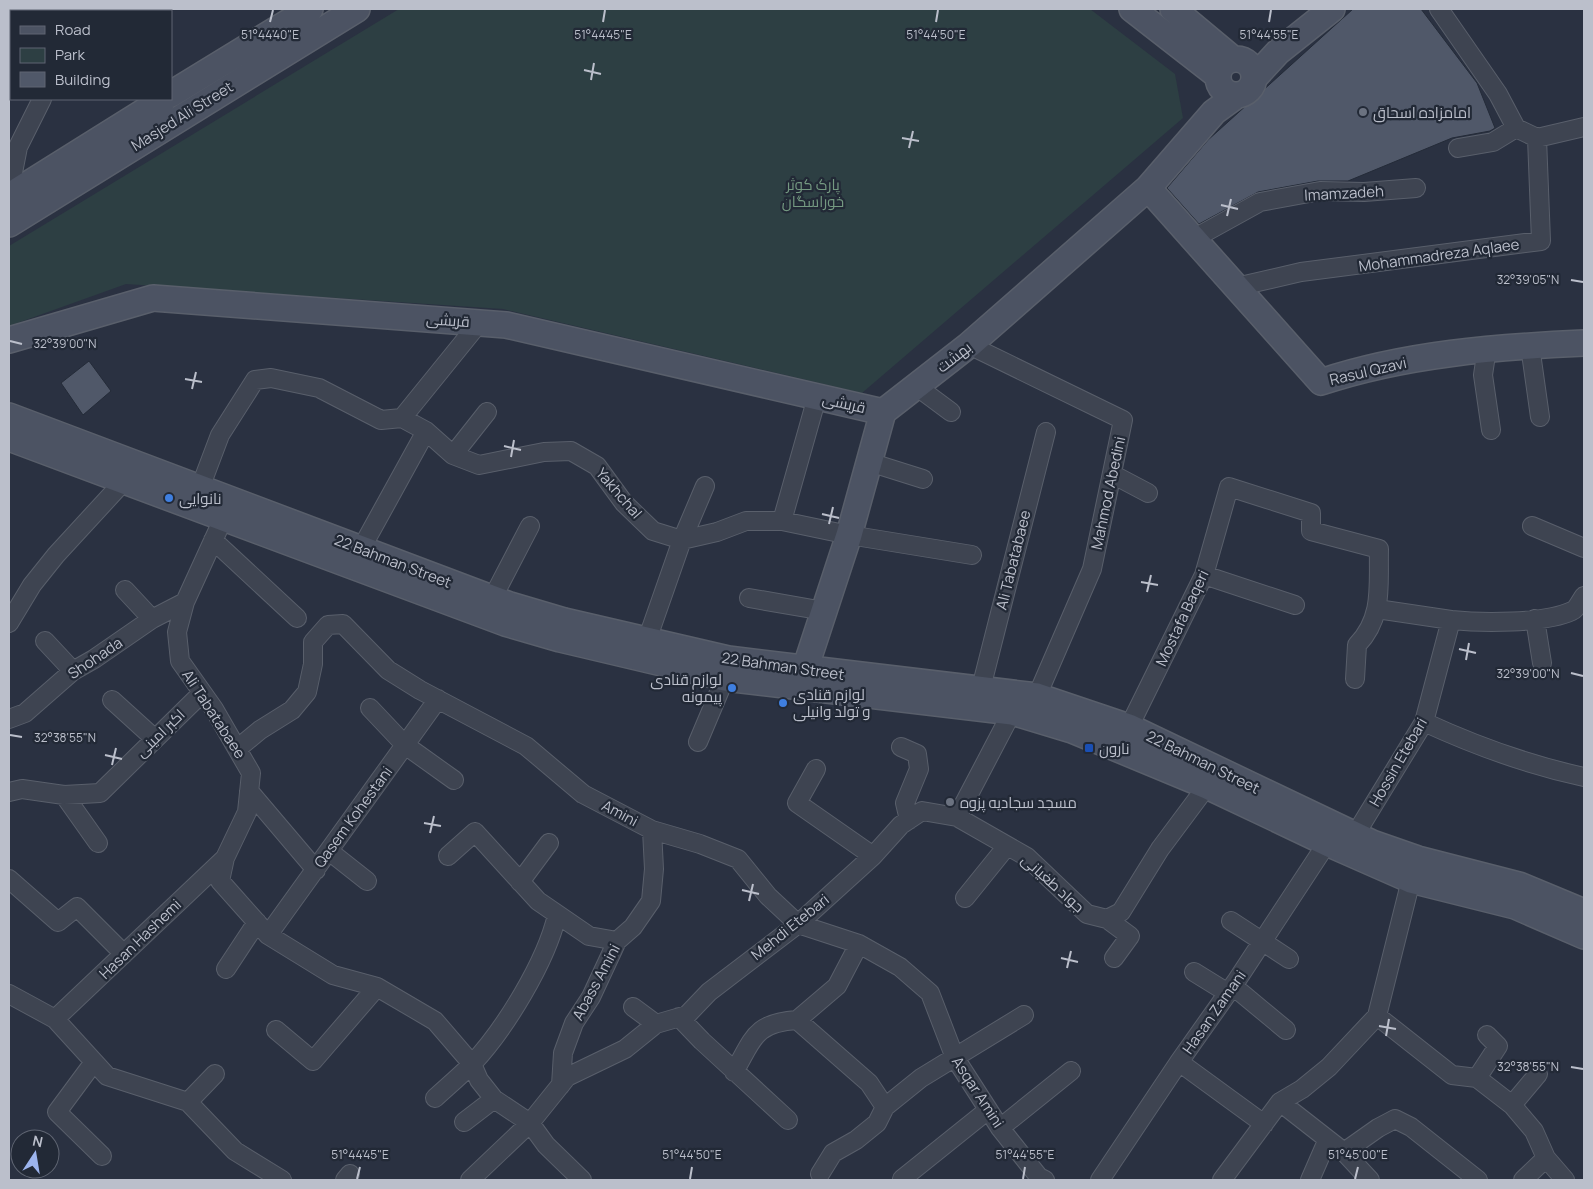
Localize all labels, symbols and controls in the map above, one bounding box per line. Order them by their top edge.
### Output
legend [10,10,172,100]
text: Road [55,19,91,40]
text: 51°44'40"E [241,26,299,43]
text: 51°44'45"E [574,26,632,43]
text: 51°44'50"E [906,26,966,43]
text: 51°44'55"E [1240,26,1299,43]
text: Park [55,44,85,65]
text: Building [55,69,110,90]
street label: Masjed Ali Street [127,76,237,156]
place label: امامزاده اسحاق [1373,102,1471,123]
marker: امامزاده اسحاق [1357,106,1369,118]
park label: پارک کوثر خوراسگان [782,174,844,212]
street label: Imamzadeh [1304,180,1384,206]
street label: Mohammadreza Aqlaee [1357,233,1521,277]
text: 32°39'05"N [1497,271,1559,288]
street label: قریشی [425,308,471,332]
text: 32°39'00"N [33,335,97,352]
street label: بهشت [932,337,976,377]
street label: Rasul Qzavi [1327,352,1409,390]
street label: قریشی [820,388,868,418]
street label: Mahmod Abedini [1086,434,1130,552]
street label: Yakhchal [591,463,647,523]
place label: نانوایی [179,488,221,509]
marker: نانوایی [163,492,175,504]
street label: Ali Tabatabaee [990,508,1036,612]
street label: 22 Bahman Street [332,529,454,593]
street label: Mostafa Baqeri [1150,566,1214,670]
street label: Shohada [64,632,126,684]
street label: 22 Bahman Street [720,647,846,685]
street label: Ali Tabatabaee [177,665,251,763]
text: 32°39'00"N [1496,665,1560,682]
place label: لوازم قنادی پیمونه [650,669,722,707]
marker: لوازم قنادی پیمونه [726,682,738,694]
place label: لوازم قنادی و تولد وانیلی [793,684,871,722]
marker: لوازم قنادی و تولد وانیلی [777,697,789,709]
street label: اکبر امینی [131,704,189,762]
street label: Hossin Etebari [1364,714,1432,810]
street label: 22 Bahman Street [1143,725,1263,799]
text: 32°38'55"N [34,729,96,746]
place label: نارون [1099,738,1130,759]
marker: نارون [1083,742,1095,754]
street label: Qasem Kohestani [309,762,397,872]
place label: مسجد سجادیه پزوه [960,792,1077,813]
street label: Amini [598,795,642,831]
marker: مسجد سجادیه پزوه [944,796,956,808]
street label: جواد طغیانی [1017,849,1089,917]
street label: Mehdi Etebari [747,889,833,965]
street label: Hasan Hashemi [94,894,186,984]
street label: Abass Amini [567,940,625,1024]
street label: Hasan Zamani [1177,966,1251,1058]
street label: Asqar Amini [947,1052,1009,1132]
text: 32°38'55"N [1497,1058,1559,1075]
north arrow [10,1129,60,1179]
text: N [31,1130,45,1151]
text: 51°44'45"E [331,1146,389,1163]
text: 51°44'50"E [662,1146,722,1163]
text: 51°44'55"E [996,1146,1055,1163]
text: 51°45'00"E [1328,1146,1388,1163]

